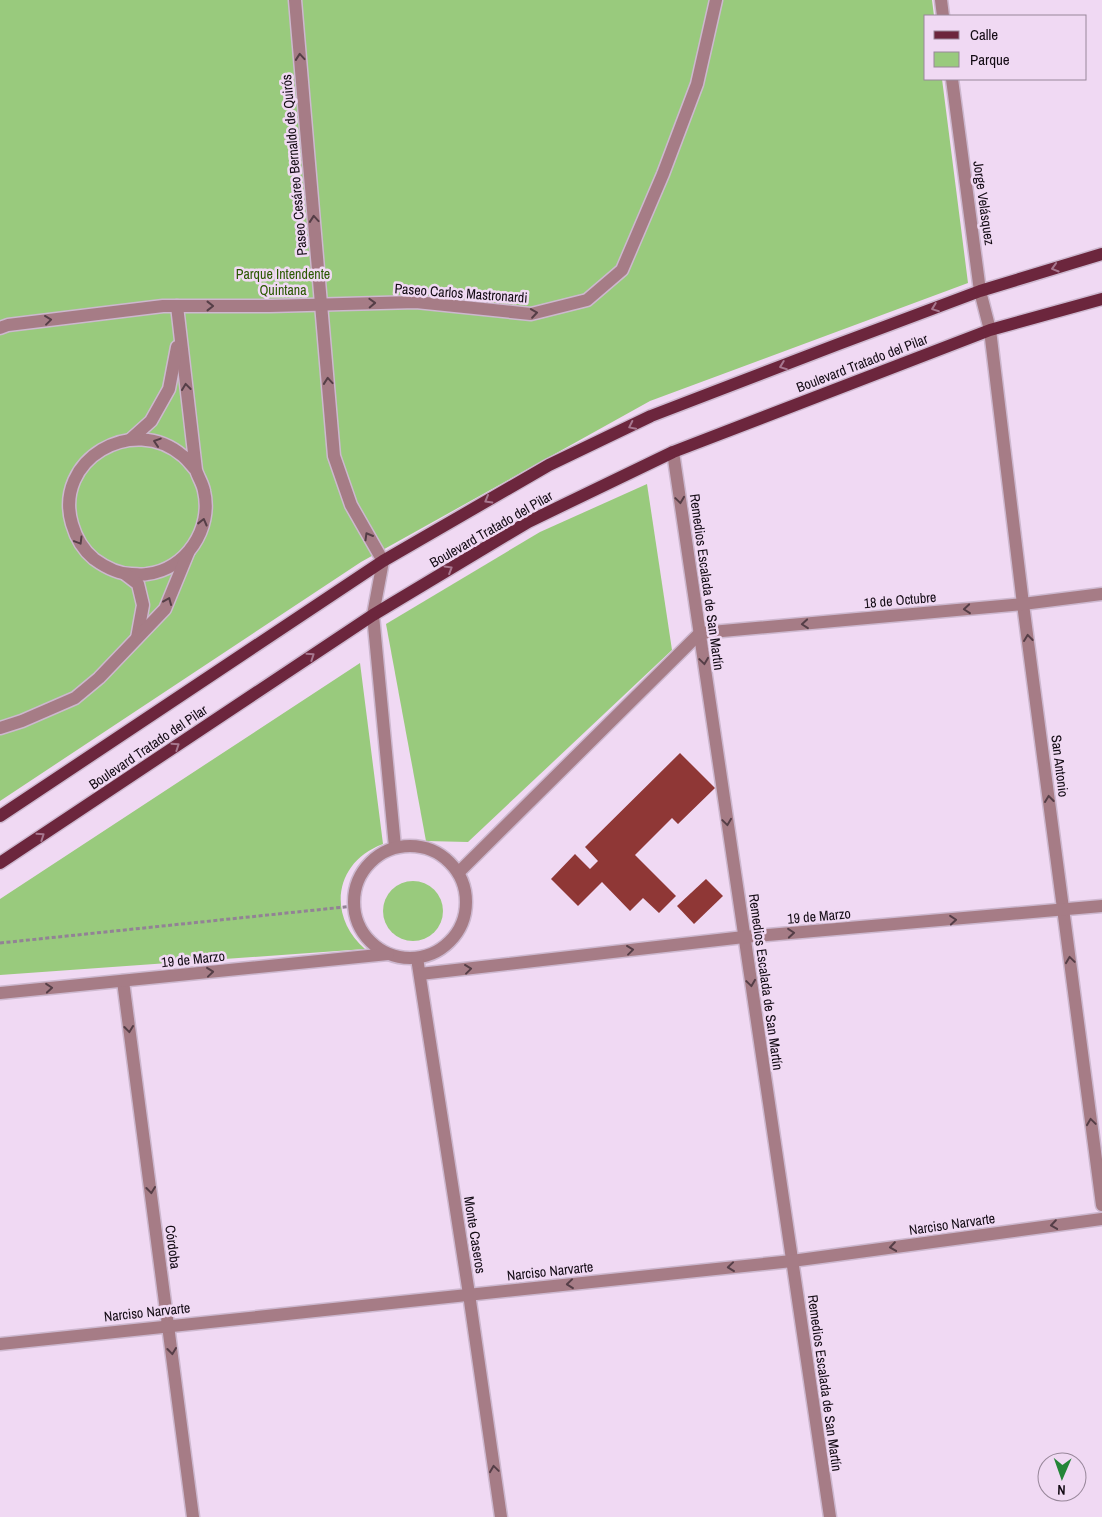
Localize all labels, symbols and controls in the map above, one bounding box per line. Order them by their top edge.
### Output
legend [924,15,1087,80]
text: Calle [970,24,998,45]
text: Parque [970,49,1010,70]
one-way arrow [295,53,306,61]
street label: Paseo Cesáreo Bernaldo de Quirós [277,73,311,256]
street label: Jorge Velásquez [969,160,999,247]
one-way arrow [309,215,320,223]
one-way arrow [1052,263,1060,273]
park label: Parque Intendente Quintana [236,265,330,299]
street label: Paseo Carlos Mastronardi [394,279,528,307]
one-way arrow [368,298,376,308]
one-way arrow [206,301,214,311]
one-way arrow [931,302,940,312]
one-way arrow [529,308,538,318]
one-way arrow [44,315,52,326]
street label: Boulevard Tratado del Pilar [794,330,930,396]
one-way arrow [779,359,788,370]
one-way arrow [323,376,334,384]
one-way arrow [181,382,192,390]
one-way arrow [628,419,637,430]
one-way arrow [153,438,162,448]
street label: Boulevard Tratado del Pilar [426,486,556,572]
street label: Remedios Escalada de San Martín [686,493,728,671]
one-way arrow [484,494,493,504]
one-way arrow [674,497,685,505]
one-way arrow [198,519,208,527]
one-way arrow [365,532,375,541]
one-way arrow [73,535,83,544]
one-way arrow [443,566,452,576]
street label: 18 de Octubre [863,588,937,612]
one-way arrow [162,597,172,606]
one-way arrow [962,603,970,614]
one-way arrow [800,618,808,629]
one-way arrow [1023,634,1034,642]
one-way arrow [305,653,315,662]
one-way arrow [698,657,708,665]
street label: Boulevard Tratado del Pilar [85,701,211,793]
street label: San Antonio [1047,734,1073,798]
one-way arrow [170,743,180,752]
one-way arrow [1044,795,1055,803]
one-way arrow [722,818,732,826]
one-way arrow [35,833,44,842]
street label: Remedios Escalada de San Martín [745,893,787,1071]
street label: 19 de Marzo [786,904,852,928]
one-way arrow [949,914,957,925]
one-way arrow [788,928,796,939]
one-way arrow [626,945,634,956]
street label: 19 de Marzo [160,947,226,971]
one-way arrow [1065,956,1076,964]
one-way arrow [464,964,472,975]
one-way arrow [207,967,215,978]
one-way arrow [745,979,756,987]
one-way arrow [45,983,53,994]
one-way arrow [124,1025,134,1033]
one-way arrow [1086,1117,1097,1125]
one-way arrow [145,1186,155,1195]
street label: Monte Caseros [460,1195,490,1275]
street label: Narciso Narvarte [908,1209,996,1239]
one-way arrow [1049,1220,1058,1230]
street label: Córdoba [161,1224,185,1271]
one-way arrow [888,1242,897,1252]
street label: Narciso Narvarte [506,1258,594,1284]
one-way arrow [727,1261,735,1272]
one-way arrow [566,1278,574,1289]
street label: Remedios Escalada de San Martín [804,1294,846,1472]
street label: Narciso Narvarte [103,1299,191,1325]
one-way arrow [166,1347,176,1356]
north arrow [1037,1452,1087,1502]
one-way arrow [489,1464,499,1473]
text: N [1057,1481,1066,1499]

